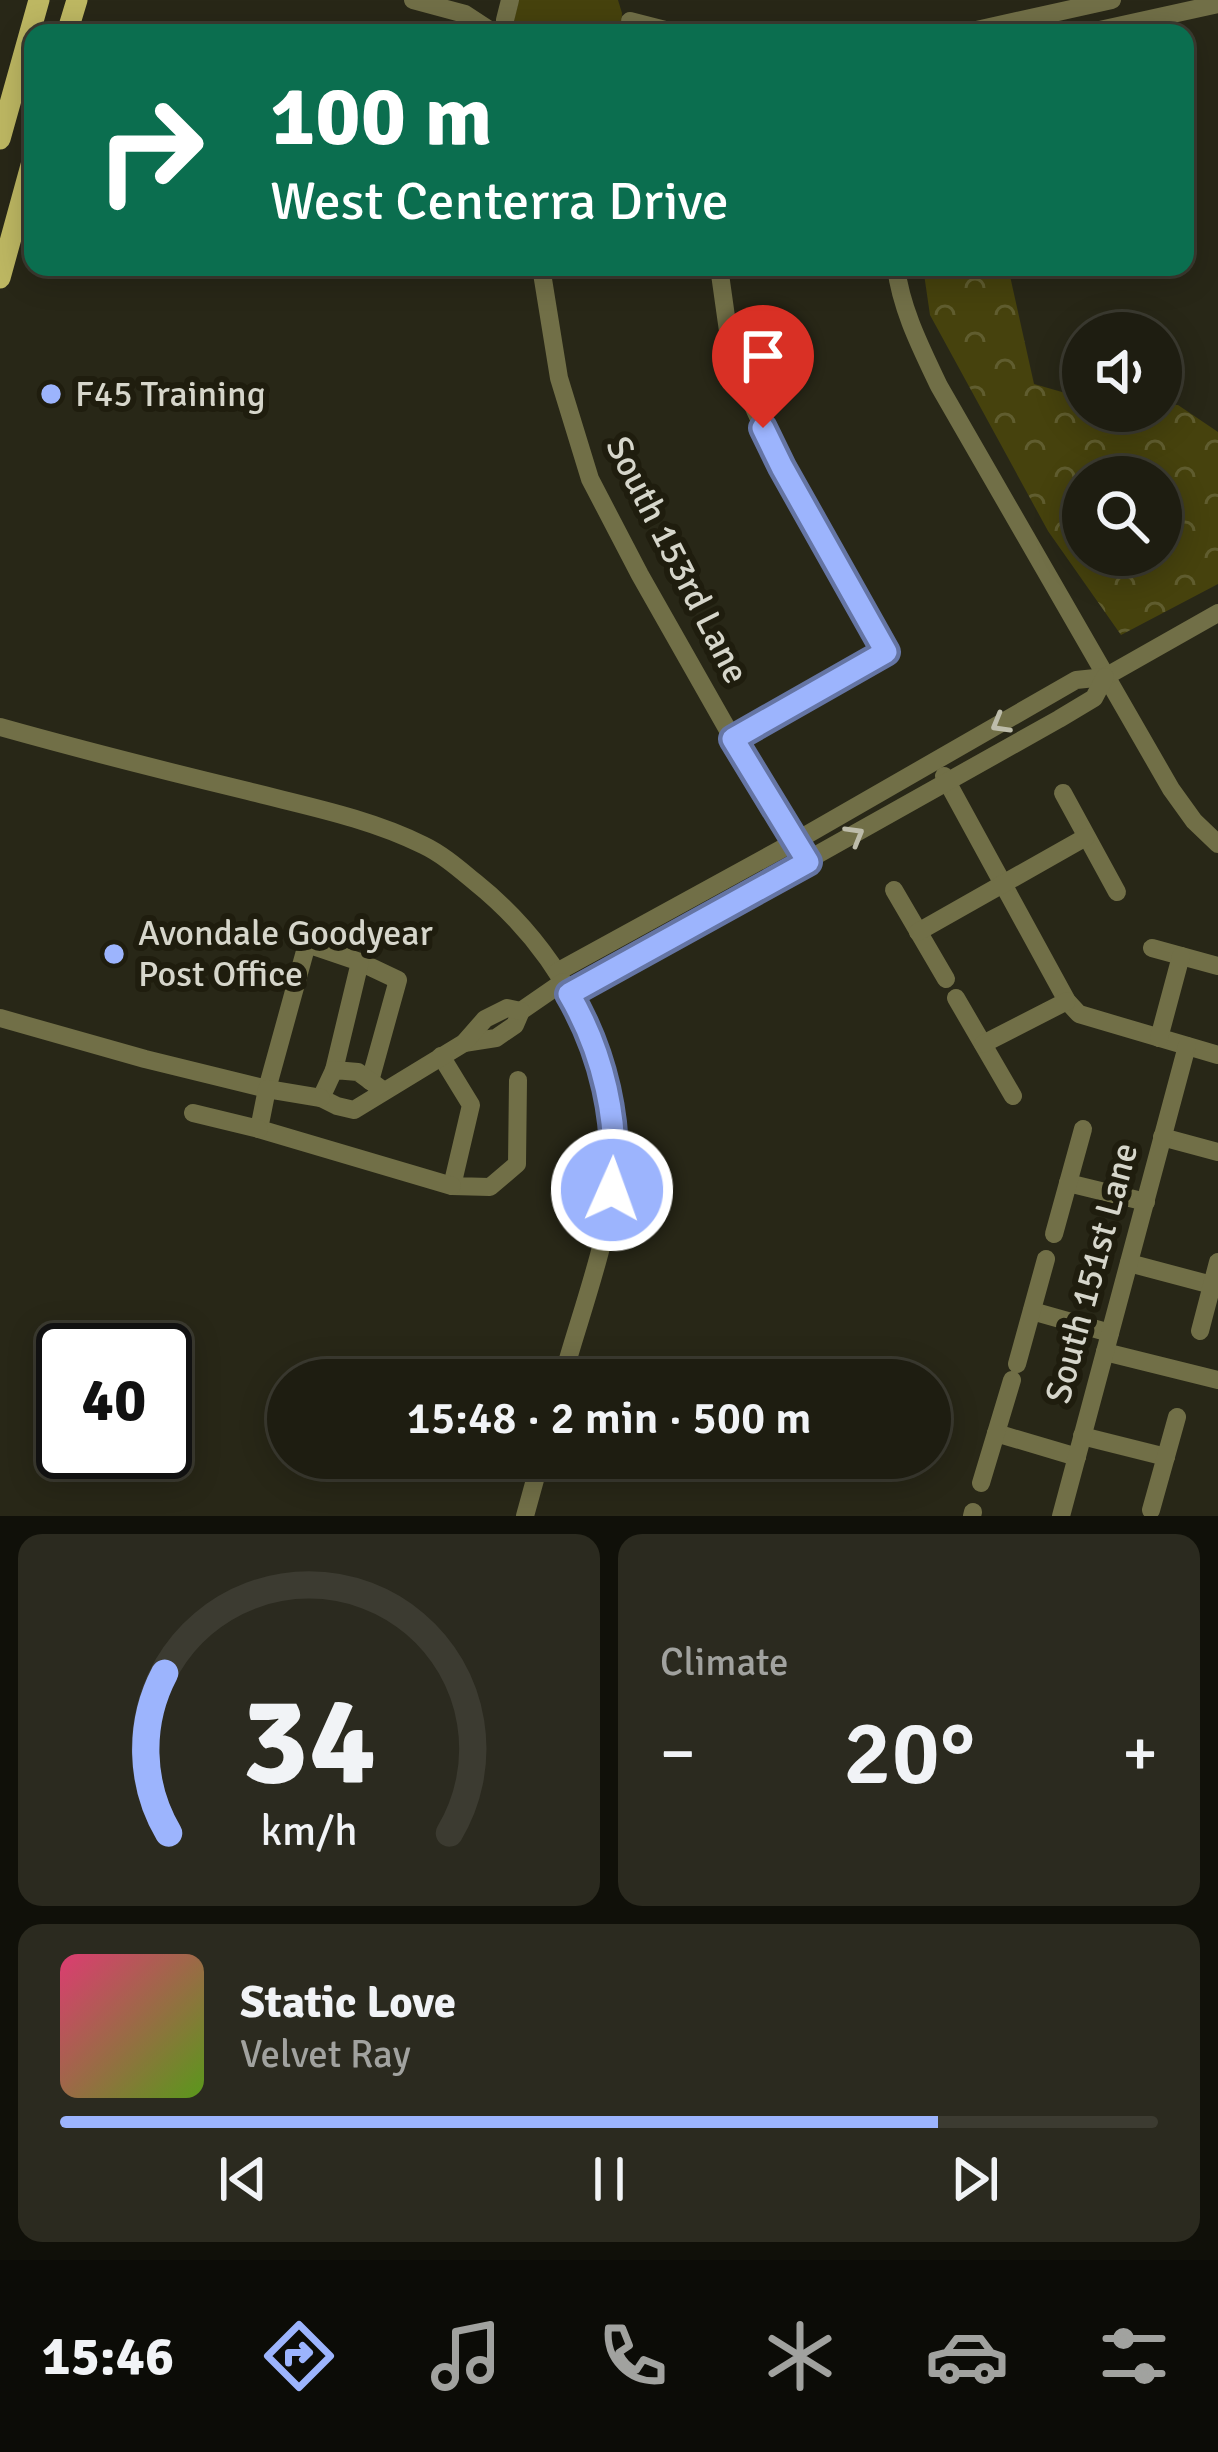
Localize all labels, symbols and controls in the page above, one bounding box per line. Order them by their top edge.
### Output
text: 100 m [270,65,492,169]
icon: right [72,72,228,228]
text: West Centerra Drive [270,168,729,235]
pin [712,305,814,428]
map controls [1062,312,1182,576]
button: sound [1062,312,1182,432]
icon: arrive [730,323,796,389]
place label: F45 Training [75,372,266,417]
marker: F45 Training [38,381,64,407]
street label: South 153rd Lane [595,429,759,691]
button: search [1062,456,1182,576]
one-way arrow [992,709,1013,732]
one-way arrow [842,826,864,849]
place label: Avondale Goodyear Post Office [138,911,434,997]
marker: Avondale Goodyear Post Office [101,941,127,967]
position arrow [549,1127,675,1253]
street label: South 151st Lane [1036,1138,1148,1408]
speed limit sign: 40 [36,1323,192,1479]
text: 15:48 · 2 min · 500 m [407,1391,811,1446]
text: Climate [660,1638,789,1686]
text: 34 [242,1665,376,1818]
text: 20° [843,1698,975,1809]
text: − [660,1713,696,1794]
text: + [1122,1713,1158,1794]
text: km/h [260,1805,358,1858]
text: Static Love [240,1975,456,2030]
text: Velvet Ray [240,2030,411,2078]
icon: previous [210,2146,276,2212]
icon: pause [576,2146,642,2212]
icon: next [942,2146,1008,2212]
icon: directions [257,2314,341,2398]
icon: music [424,2314,508,2398]
icon: phone [591,2314,675,2398]
icon: climate [758,2314,842,2398]
icon: car [925,2314,1009,2398]
icon: filters [1092,2314,1176,2398]
text: 15:46 [42,2323,174,2390]

